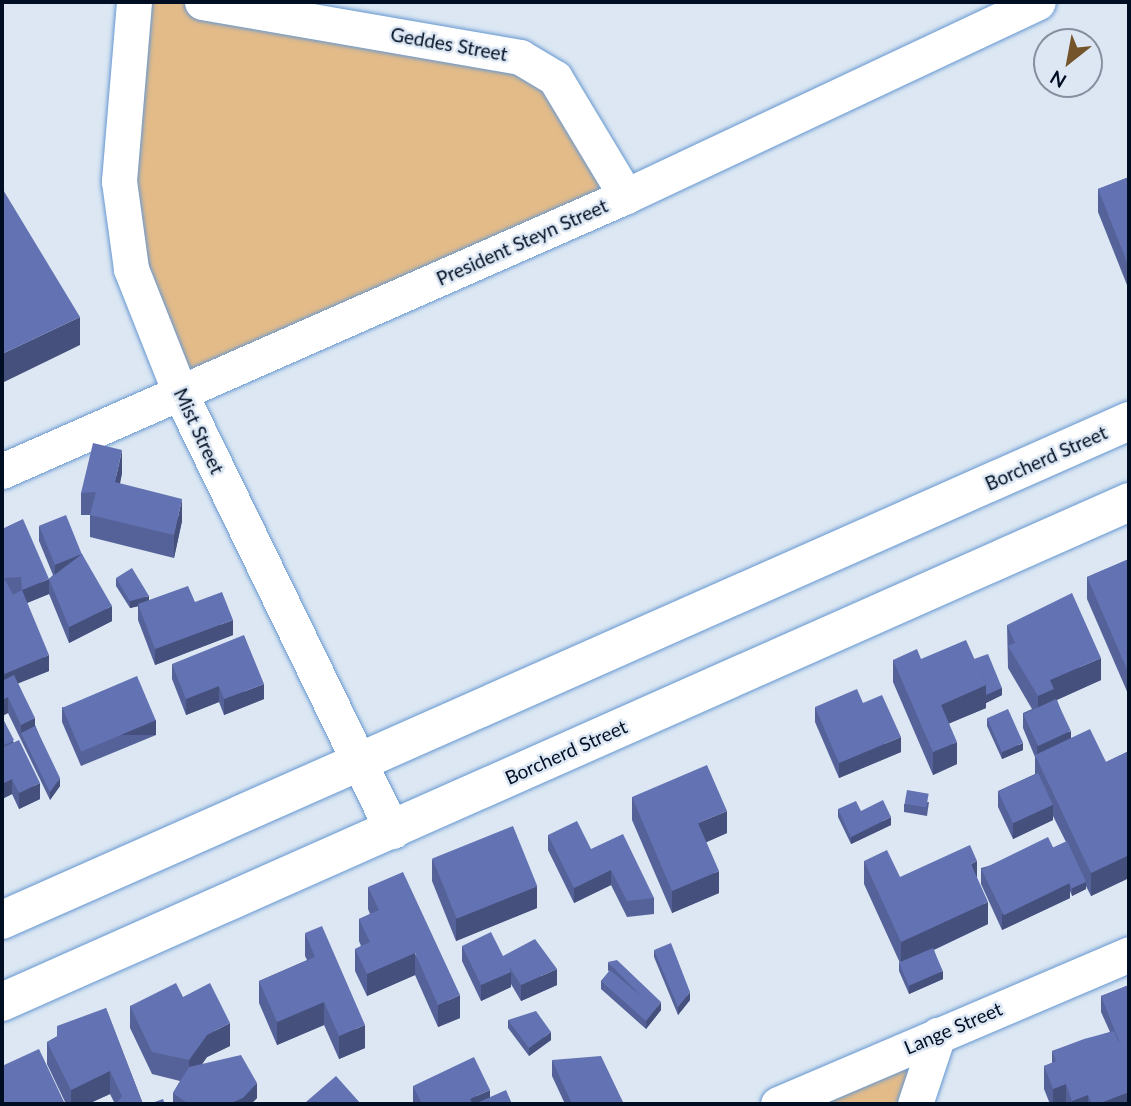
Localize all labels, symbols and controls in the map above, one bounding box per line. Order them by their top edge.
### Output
street label: Geddes Street [389,23,509,65]
north arrow [1033,28,1103,98]
text: N [1046,66,1070,93]
street label: President Steyn Street [433,194,611,290]
street label: Mist Street [169,384,229,478]
street label: Borcherd Street [981,421,1111,495]
street label: Borcherd Street [501,715,631,789]
street label: Lange Street [900,997,1006,1059]

